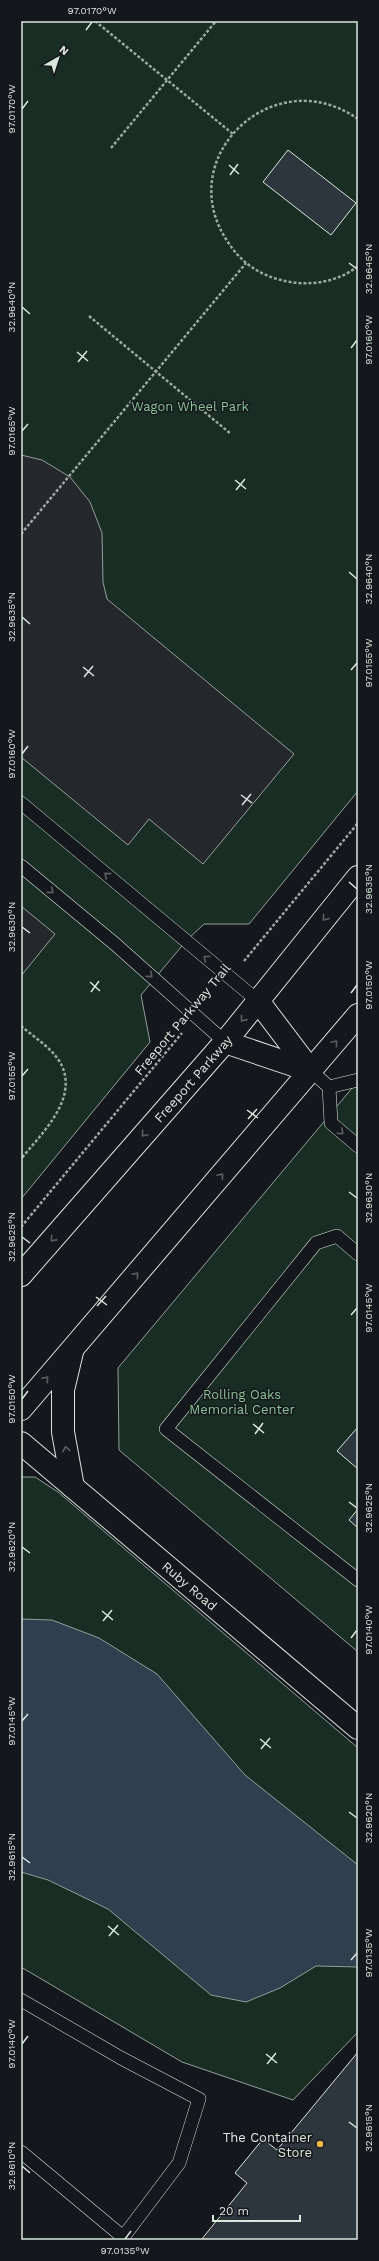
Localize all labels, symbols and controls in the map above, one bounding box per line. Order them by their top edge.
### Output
text: 97.0170°W [68,5,117,16]
north arrow [38,38,78,78]
text: N [57,43,71,58]
text: 97.0170°W [6,84,17,134]
text: 32.9645°N [363,244,374,294]
text: 32.9640°N [6,282,17,332]
text: 97.0160°W [363,315,374,365]
park label: Wagon Wheel Park [131,399,249,414]
text: 97.0165°W [6,406,17,456]
text: 32.9640°N [363,554,374,604]
text: 32.9635°N [6,592,17,642]
text: 97.0155°W [363,638,374,688]
text: 97.0160°W [6,729,17,779]
text: 32.9635°N [363,864,374,914]
one-way arrow [104,872,111,879]
one-way arrow [46,886,54,893]
text: 32.9630°N [6,902,17,952]
one-way arrow [322,914,329,921]
one-way arrow [204,956,211,963]
street label: Freeport Parkway Trail [130,960,234,1078]
text: 97.0150°W [363,960,374,1010]
one-way arrow [145,971,153,978]
one-way arrow [241,1015,248,1022]
street label: Freeport Parkway [150,1032,234,1126]
one-way arrow [330,1040,337,1048]
text: 97.0155°W [6,1051,17,1101]
one-way arrow [337,1127,344,1134]
one-way arrow [141,1130,148,1137]
text: 32.9630°N [363,1173,374,1223]
one-way arrow [216,1174,223,1181]
text: 32.9625°N [6,1212,17,1262]
one-way arrow [50,1234,57,1241]
one-way arrow [131,1272,138,1279]
text: 97.0145°W [363,1283,374,1333]
text: 97.0150°W [6,1374,17,1424]
one-way arrow [42,1377,49,1384]
park label: Rolling Oaks Memorial Center [189,1387,295,1417]
one-way arrow [62,1445,71,1452]
text: 32.9625°N [363,1483,374,1533]
text: 32.9620°N [6,1522,17,1572]
street label: Ruby Road [159,1559,220,1613]
text: 97.0140°W [363,1605,374,1655]
text: 97.0145°W [6,1696,17,1746]
text: 32.9620°N [363,1793,374,1843]
text: 32.9615°N [6,1833,17,1881]
text: 97.0135°W [363,1928,374,1978]
text: 97.0140°W [6,2019,17,2069]
text: 32.9615°N [363,2104,374,2152]
place label: The Container Store [223,2130,312,2160]
marker: The Container Store [315,2139,325,2149]
text: 32.9610°N [6,2142,17,2190]
scale bar [213,2197,300,2223]
text: 20 m [219,2204,249,2218]
text: 97.0135°W [100,2245,150,2256]

